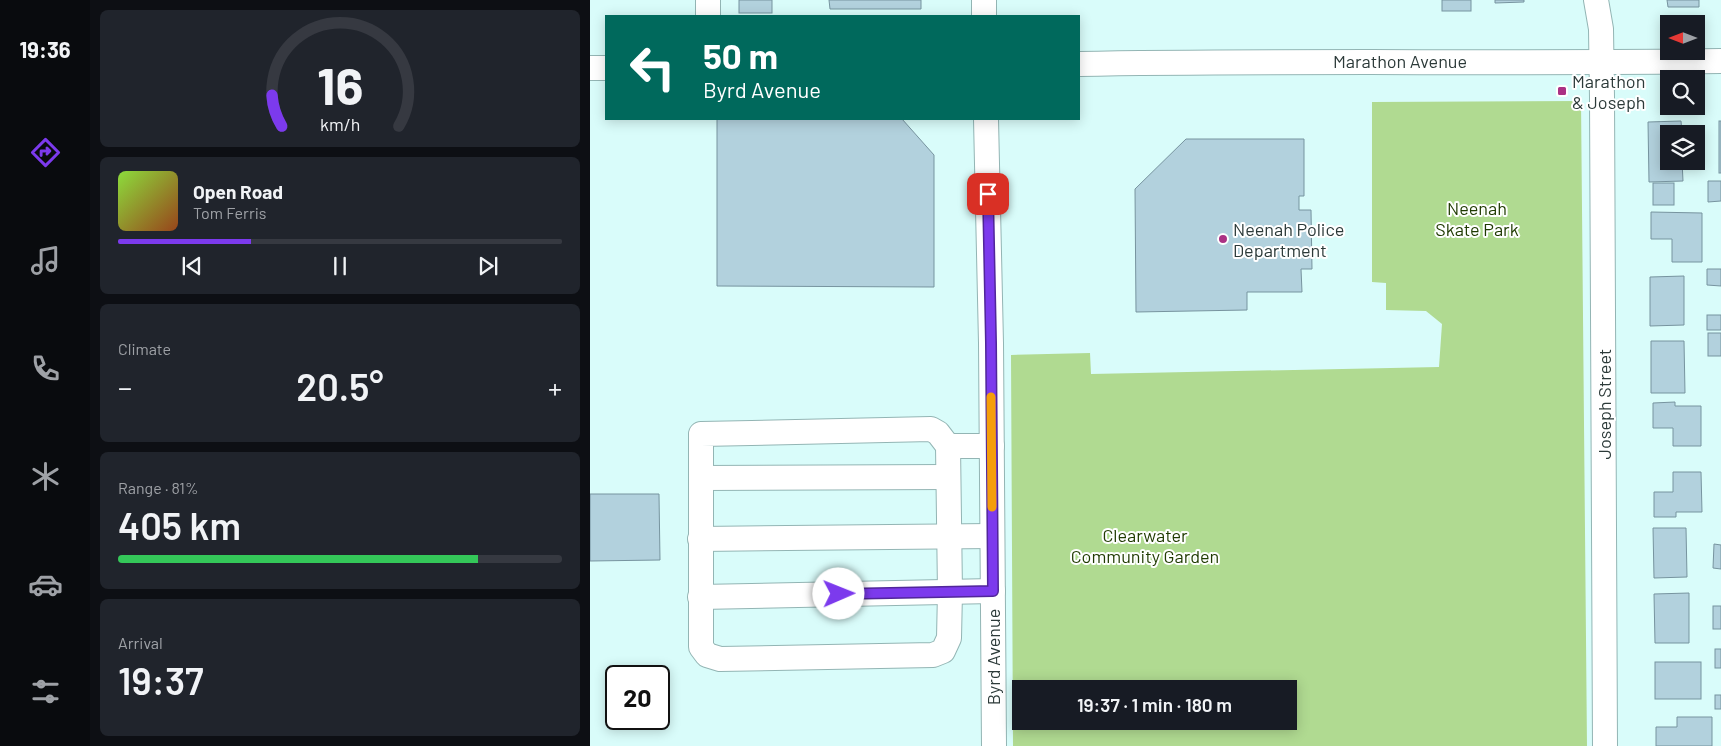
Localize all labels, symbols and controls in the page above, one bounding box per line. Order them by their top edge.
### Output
north arrow [1660,15,1705,60]
map controls [1660,15,1705,170]
text: 50 m [703,34,778,76]
icon: left [620,35,685,100]
text: 19:36 [19,36,71,62]
street label: Marathon Avenue [1333,50,1467,72]
text: 16 [317,53,363,115]
place label: Marathon & Joseph [1572,70,1646,113]
button: search [1660,70,1705,115]
text: Byrd Avenue [703,76,821,102]
marker: Marathon & Joseph [1556,85,1568,97]
text: km/h [320,113,360,135]
button: layers [1660,125,1705,170]
icon: directions [28,135,63,170]
pin [967,173,1009,215]
text: Open Road [193,180,283,203]
icon: arrive [974,180,1002,208]
park label: Neenah Skate Park [1435,197,1519,240]
text: Tom Ferris [193,203,267,222]
place label: Neenah Police Department [1233,218,1344,261]
marker: Neenah Police Department [1217,233,1229,245]
icon: music [28,243,63,278]
icon: previous [178,252,206,280]
icon: pause [326,252,354,280]
icon: next [474,252,502,280]
text: Climate [118,339,171,358]
street label: Joseph Street [1593,349,1615,459]
icon: phone [28,351,63,386]
text: 20.5° [296,363,384,409]
text: − [118,370,132,404]
text: + [548,370,562,404]
icon: climate [28,459,63,494]
text: Range · 81% [118,478,199,497]
text: 405 km [118,502,241,548]
park label: Clearwater Community Garden [1071,524,1219,567]
icon: car [28,567,63,602]
position arrow [812,567,864,619]
street label: Byrd Avenue [982,609,1004,705]
text: Arrival [118,633,163,652]
text: 19:37 [118,657,204,703]
speed limit sign: 20 [605,665,670,730]
icon: filters [28,674,63,709]
text: 19:37 · 1 min · 180 m [1077,693,1232,716]

